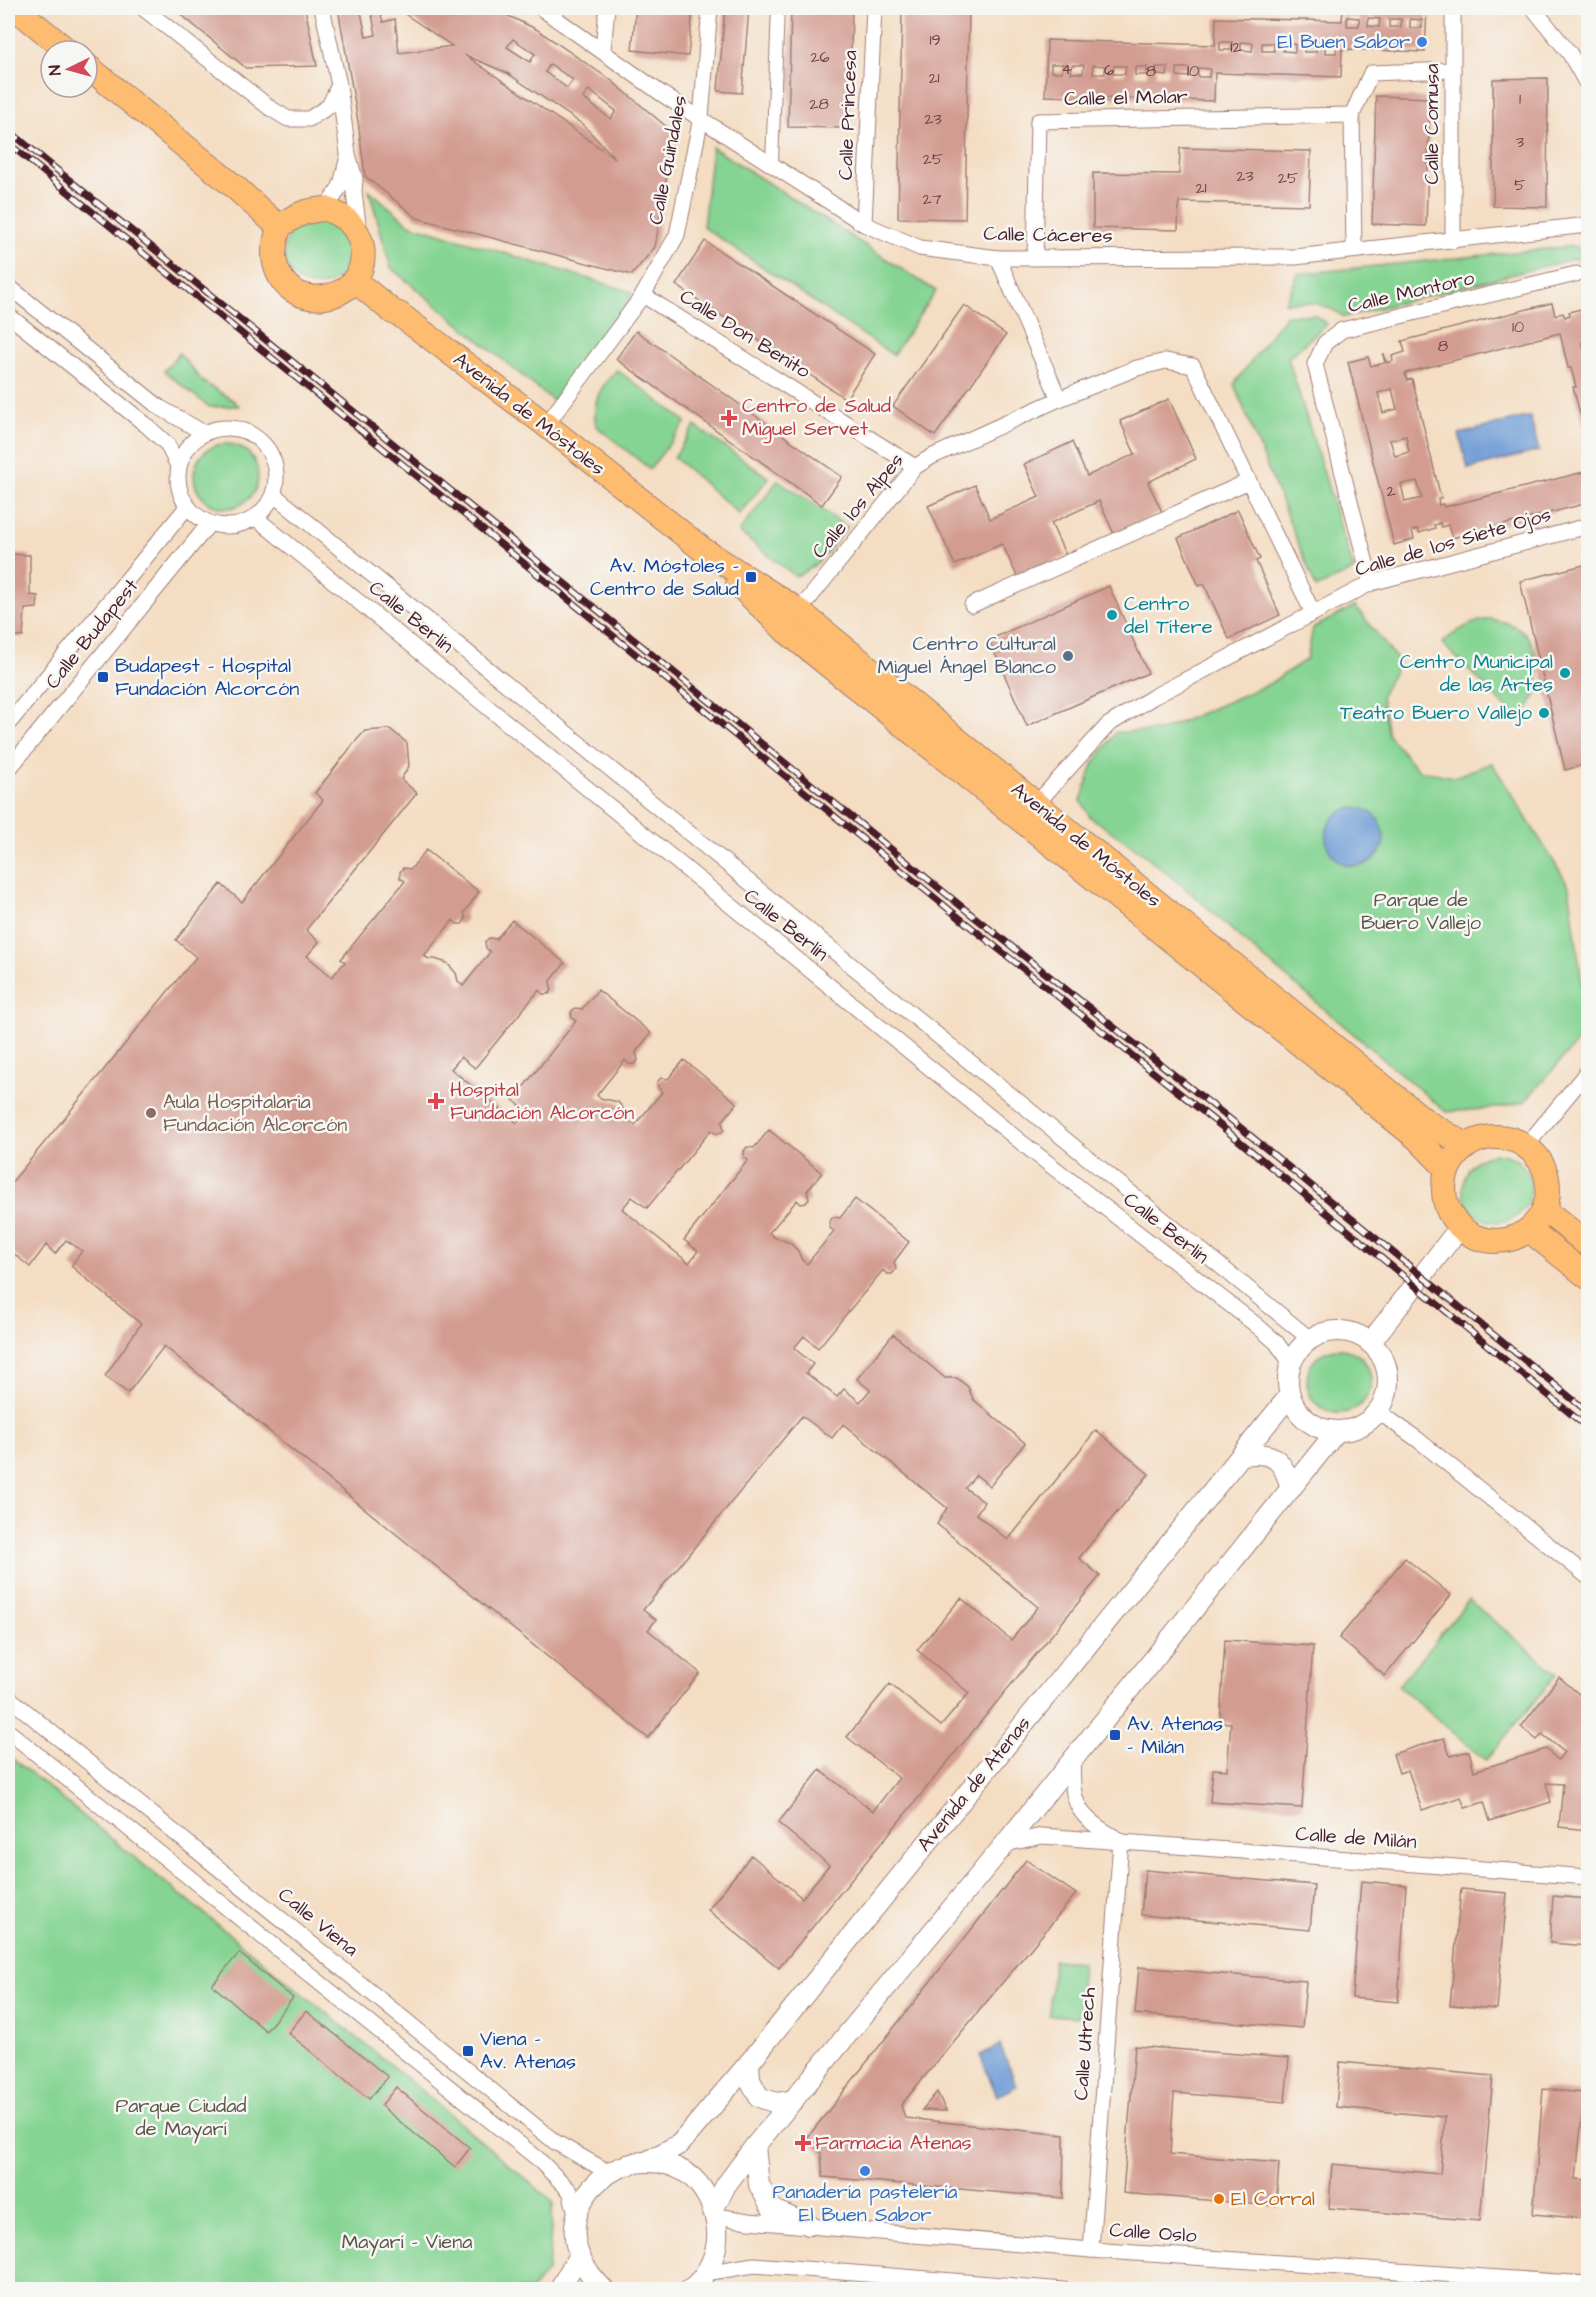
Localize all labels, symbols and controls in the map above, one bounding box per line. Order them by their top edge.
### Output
place label: El Buen Sabor [1277,28,1410,56]
house number: 19 [929,29,941,51]
marker: El Buen Sabor [1415,35,1429,49]
house number: 12 [1230,36,1242,58]
north arrow [39,39,99,99]
house number: 26 [810,46,830,68]
street label: Calle Princesa [832,50,864,180]
house number: 4 [1062,58,1073,80]
house number: 6 [1104,59,1114,81]
house number: 8 [1146,60,1156,82]
house number: 10 [1187,60,1199,82]
text: N [44,64,66,76]
street label: Calle Comusa [1418,64,1446,184]
house number: 21 [928,67,940,89]
street label: Calle el Molar [1064,83,1188,113]
house number: 1 [1519,88,1521,110]
street label: Calle Guindales [642,93,694,227]
house number: 28 [809,93,829,115]
house number: 23 [924,108,942,130]
house number: 3 [1516,131,1524,153]
house number: 25 [923,148,944,170]
house number: 23 [1236,165,1254,187]
house number: 25 [1278,167,1299,189]
house number: 5 [1514,174,1526,196]
house number: 21 [1195,177,1207,199]
house number: 27 [923,188,942,210]
street label: Calle Cáceres [983,220,1113,250]
street label: Calle Montoro [1345,264,1477,320]
street label: Calle Don Benito [674,283,816,385]
house number: 10 [1512,316,1524,338]
house number: 8 [1438,335,1448,357]
street label: Avenida de Móstoles [447,346,611,482]
place label: Centro de Salud Miguel Servet [742,392,891,444]
marker: Centro de Salud Miguel Servet [720,409,738,427]
street label: Calle los Alpes [806,447,910,565]
house number: 2 [1386,480,1396,502]
street label: Calle de los Siete Ojos [1352,501,1554,583]
place label: Av. Móstoles - Centro de Salud [590,552,739,603]
marker: Av. Móstoles - Centro de Salud [744,570,758,584]
street label: Calle Budapest [39,573,145,695]
street label: Calle Berlín [363,574,459,660]
place label: Centro del Títere [1124,590,1213,641]
marker: Centro del Títere [1105,608,1119,622]
place label: Centro Cultural Miguel Ángel Blanco [877,630,1056,682]
place label: Centro Municipal de las Artes [1400,648,1553,699]
marker: Centro Cultural Miguel Ángel Blanco [1061,649,1075,663]
place label: Budapest - Hospital Fundación Alcorcón [115,652,299,703]
marker: Centro Municipal de las Artes [1558,666,1572,680]
marker: Budapest - Hospital Fundación Alcorcón [96,670,110,684]
place label: Teatro Buero Vallejo [1340,699,1532,727]
marker: Teatro Buero Vallejo [1537,706,1551,720]
street label: Avenida de Móstoles [1005,776,1167,914]
street label: Calle Berlín [738,882,834,968]
park label: Parque de Buero Vallejo [1361,886,1481,937]
place label: Hospital Fundación Alcorcón [450,1076,634,1127]
place label: Aula Hospitalaria Fundación Alcorcón [163,1088,347,1139]
marker: Hospital Fundación Alcorcón [427,1092,445,1110]
marker: Aula Hospitalaria Fundación Alcorcón [144,1106,158,1120]
street label: Calle Berlín [1117,1186,1215,1270]
street label: Avenida de Atenas [911,1710,1037,1858]
place label: Av. Atenas - Milán [1127,1710,1223,1761]
marker: Av. Atenas - Milán [1108,1728,1122,1742]
street label: Calle de Milán [1294,1820,1418,1856]
street label: Calle Viena [272,1881,364,1963]
street label: Calle Utrech [1067,1986,1103,2101]
place label: Viena - Av. Atenas [480,2025,576,2076]
marker: Viena - Av. Atenas [461,2044,475,2058]
park label: Parque Ciudad de Mayarí [115,2092,247,2144]
place label: Farmacia Atenas [815,2129,972,2157]
marker: Farmacia Atenas [796,2136,810,2150]
marker: Panadería pastelería El Buen Sabor [858,2164,872,2178]
place label: Panadería pastelería El Buen Sabor [773,2178,957,2229]
place label: El Corral [1231,2185,1315,2213]
marker: El Corral [1212,2192,1226,2206]
street label: Calle Oslo [1108,2216,1198,2250]
park label: Mayarí - Viena [342,2228,472,2257]

